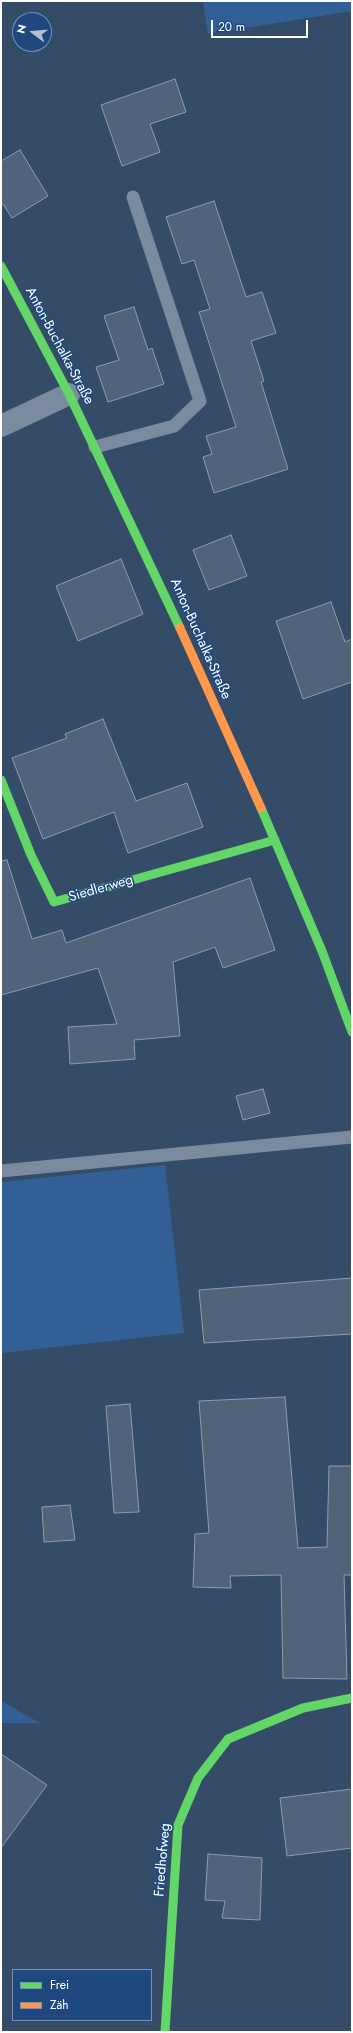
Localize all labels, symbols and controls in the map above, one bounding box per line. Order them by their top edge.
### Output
north arrow [12,12,52,52]
scale bar [213,12,310,38]
text: 20 m [218,18,245,36]
text: N [13,23,30,35]
street label: Anton-Buchalka-Straße [21,284,97,408]
street label: Anton-Buchalka-Straße [166,576,234,702]
street label: Siedlerweg [67,872,135,906]
street label: Friedhofweg [151,1822,175,1898]
legend [12,1969,152,2021]
text: Frei [50,1976,69,1994]
text: Zäh [50,1996,69,2014]

